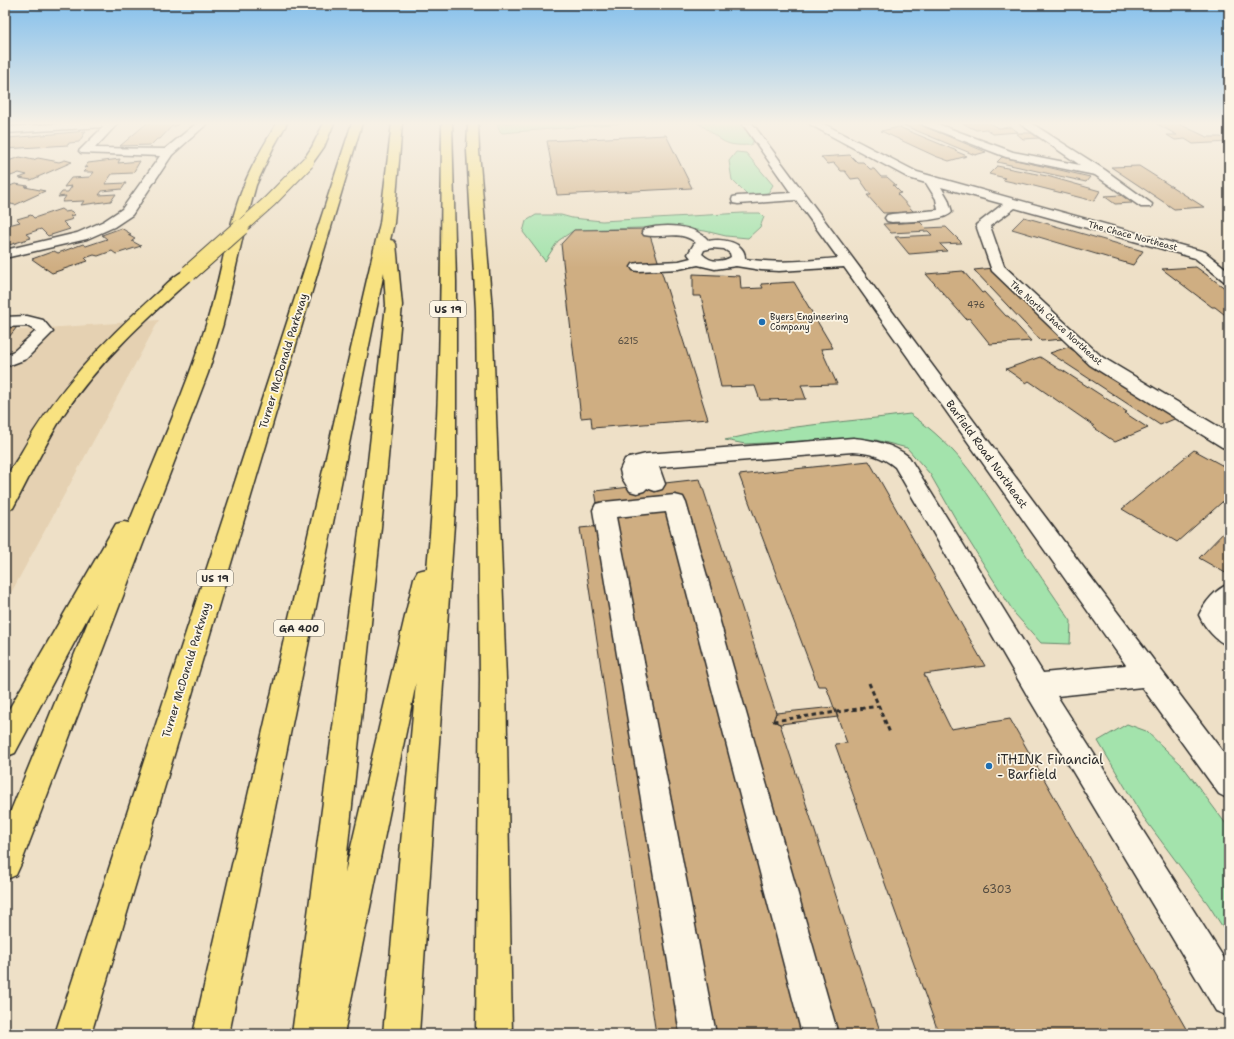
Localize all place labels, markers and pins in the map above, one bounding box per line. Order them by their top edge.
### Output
place label: Byers Engineering Company [770,311,849,333]
marker: Byers Engineering Company [757,317,767,327]
place label: iTHINK Financial - Barfield [997,751,1103,783]
marker: iTHINK Financial - Barfield [984,761,994,771]

